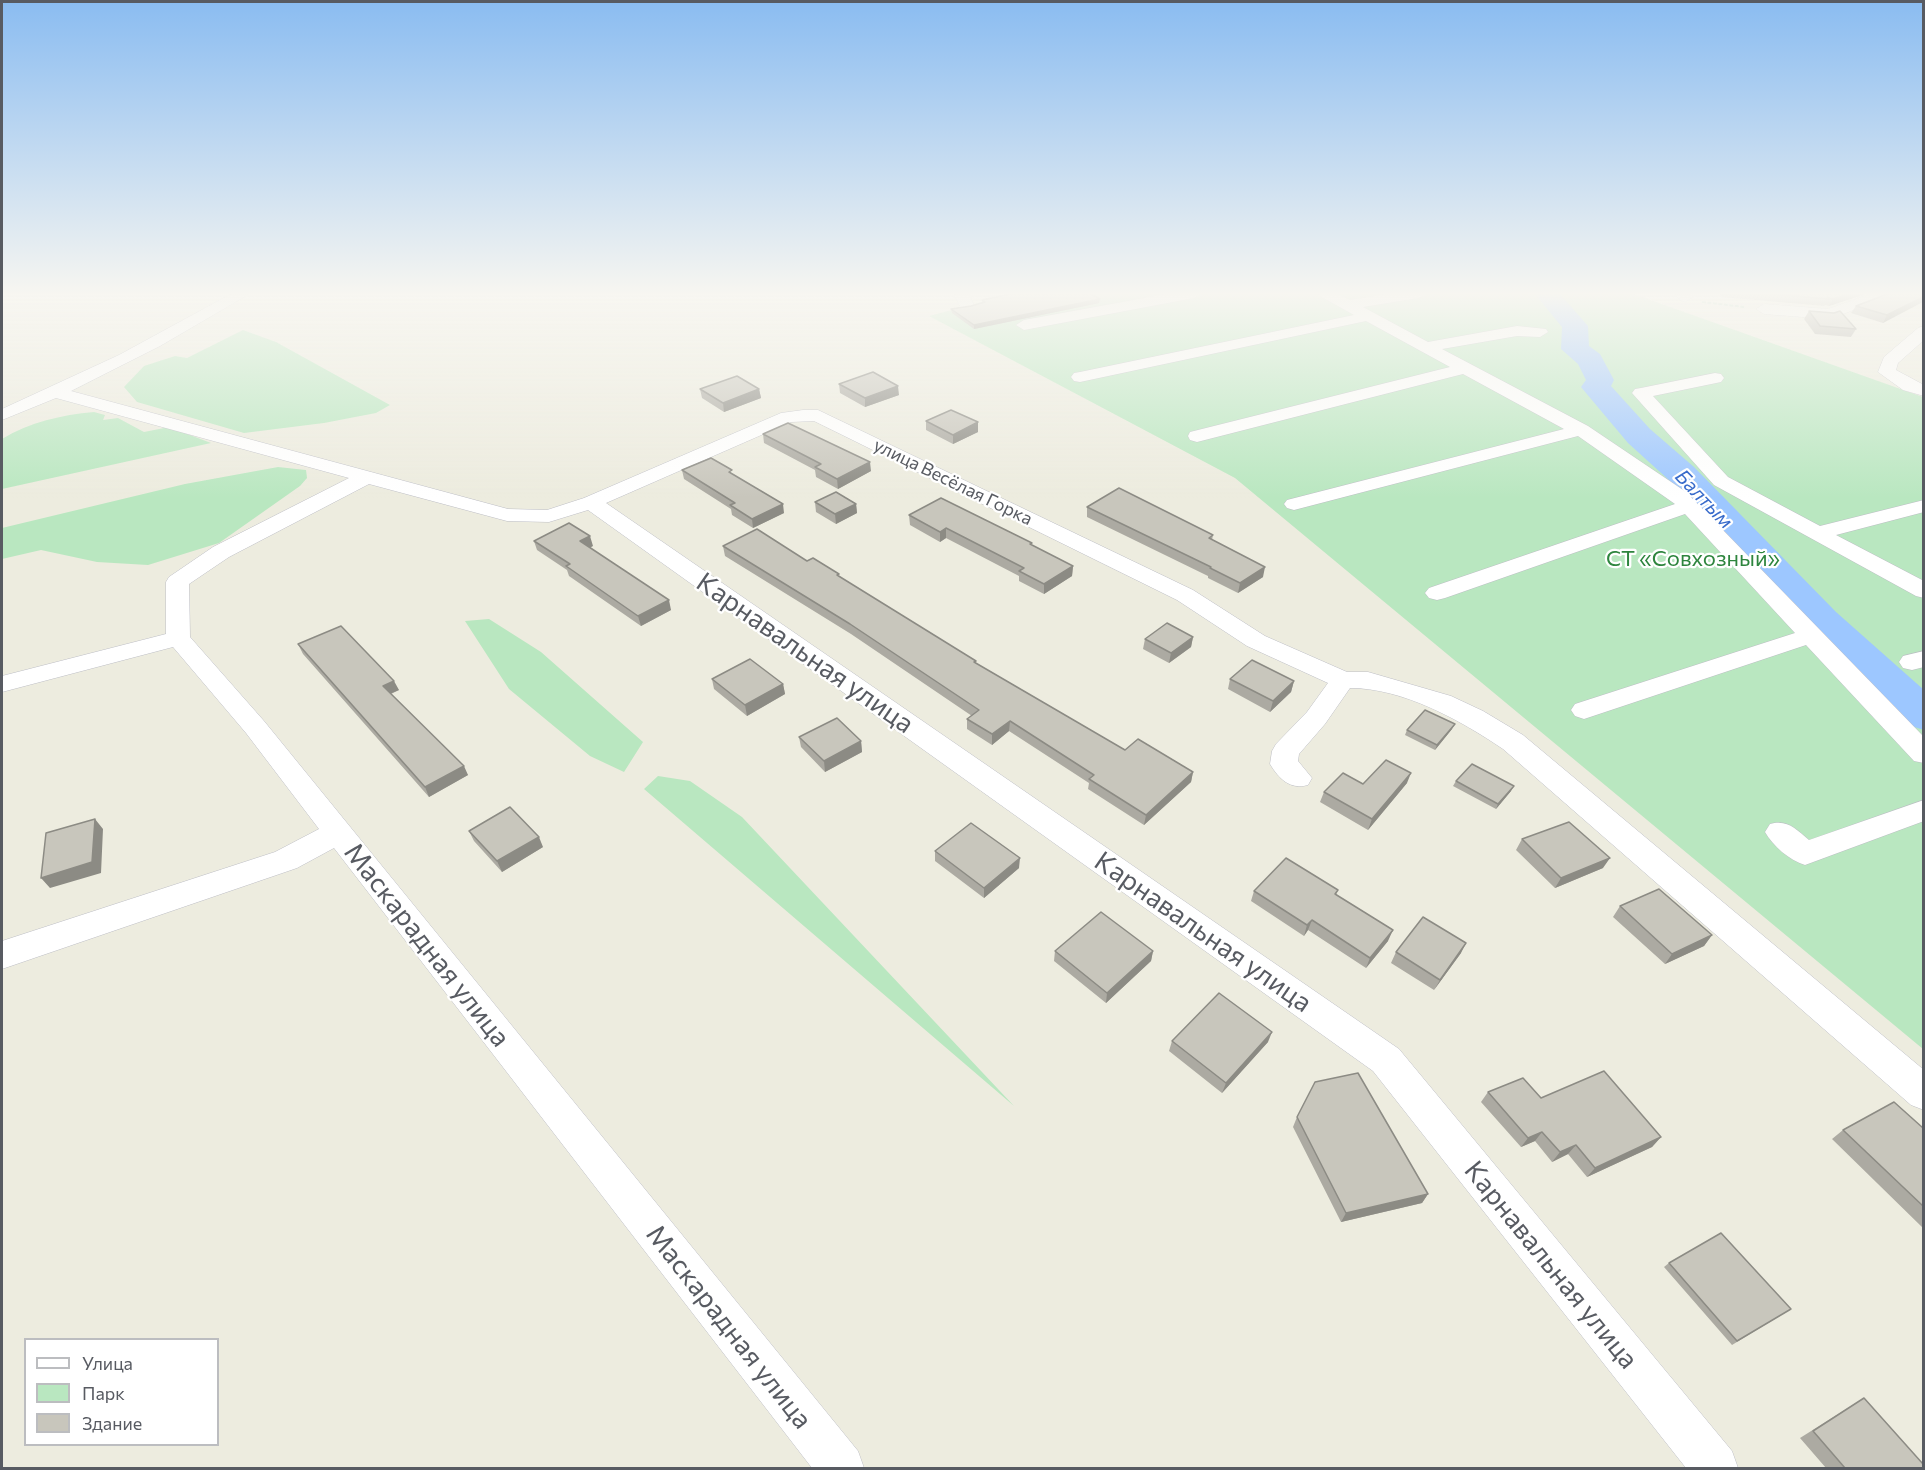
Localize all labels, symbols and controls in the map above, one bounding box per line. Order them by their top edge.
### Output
street label: улица Весёлая Горка [870,434,1036,530]
water label: Балтым [1670,465,1738,533]
park label: СТ «Совхозный» [1606,546,1780,572]
street label: Карнавальная улица [690,566,920,740]
street label: Маскарадная улица [337,837,517,1053]
street label: Карнавальная улица [1088,845,1318,1019]
street label: Карнавальная улица [1457,1155,1645,1375]
street label: Маскарадная улица [639,1219,819,1435]
legend [24,1338,219,1446]
text: Улица [82,1352,133,1374]
text: Парк [82,1382,125,1404]
text: Здание [82,1412,142,1434]

